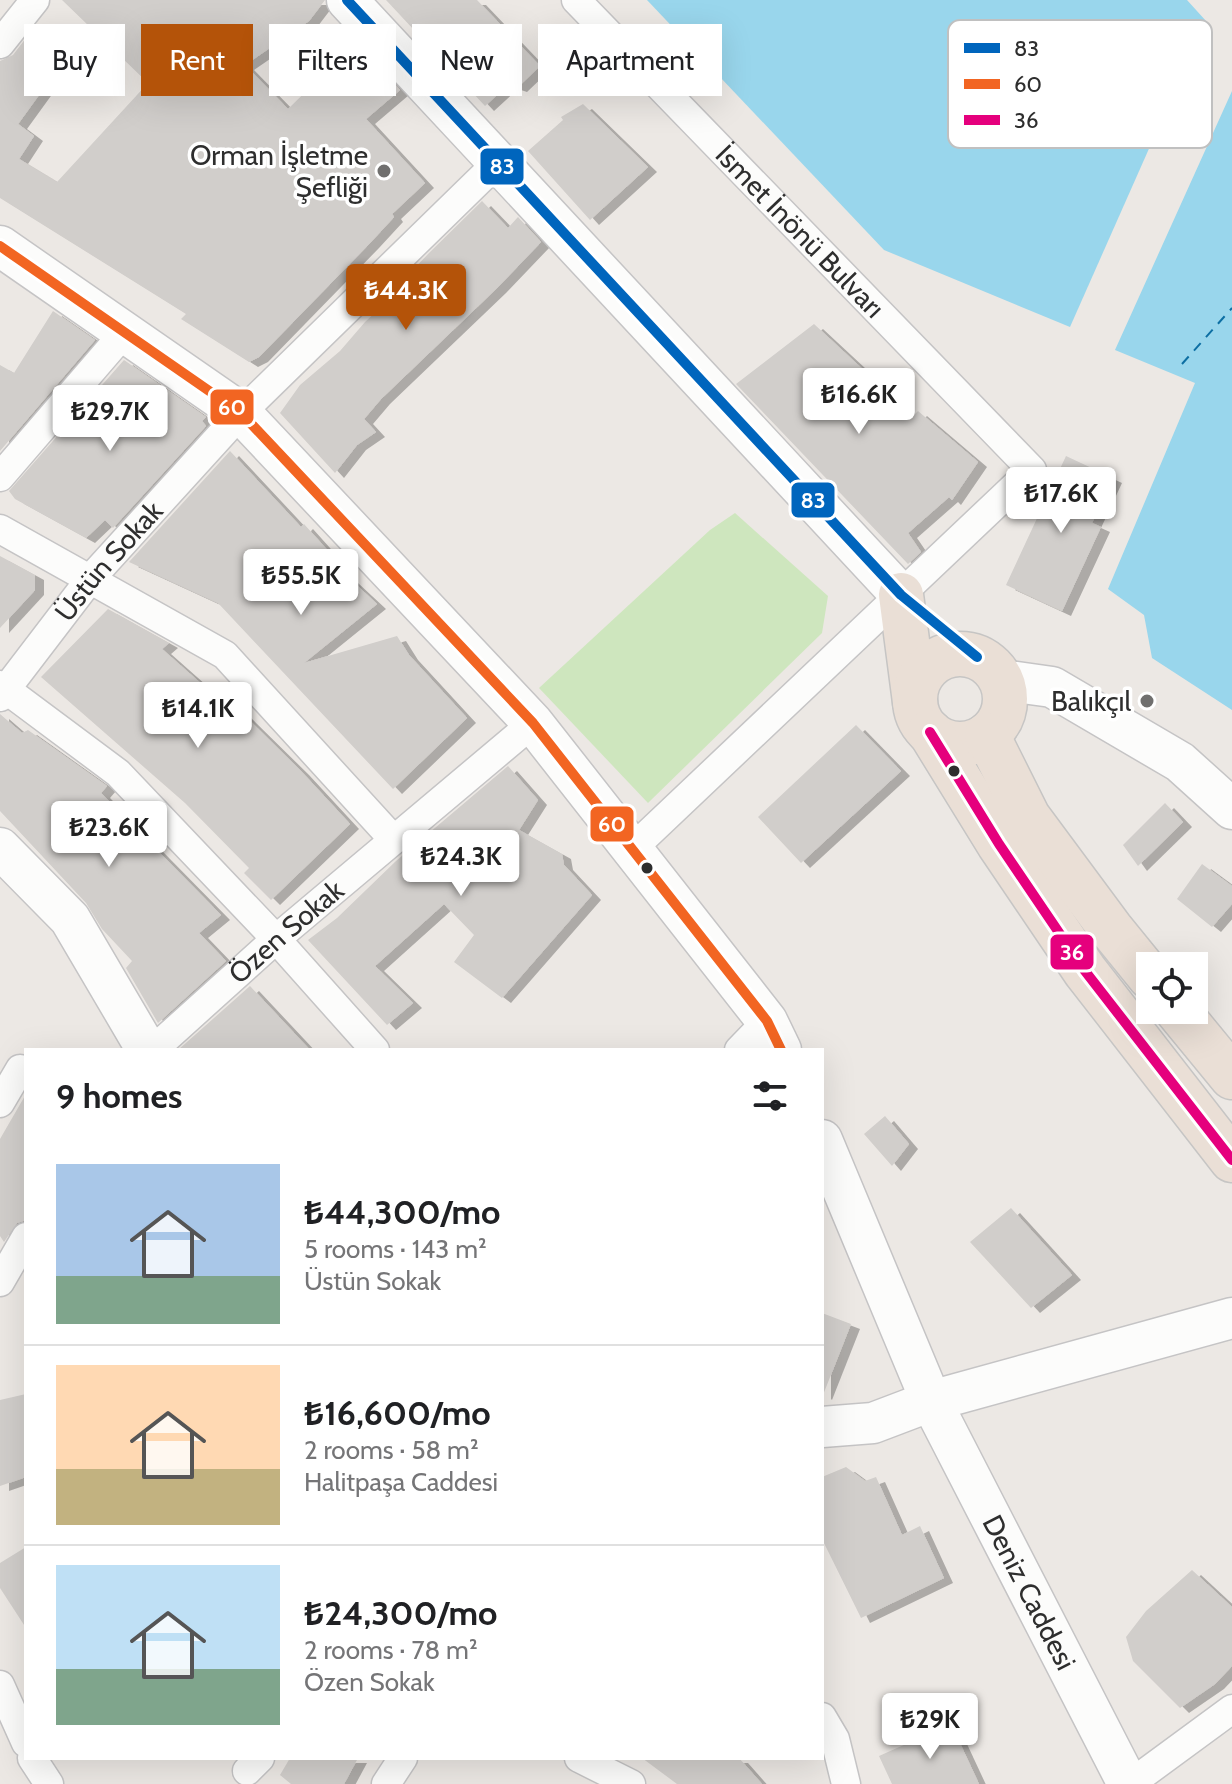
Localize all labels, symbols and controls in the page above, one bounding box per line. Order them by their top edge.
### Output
legend [948,20,1212,148]
chip: Buy [24,24,125,96]
chip: Rent [141,24,253,96]
chip: Filters [269,24,396,96]
chip: New [412,24,522,96]
chip: Apartment [538,24,722,96]
text: 83 [1014,35,1039,62]
text: 60 [1014,71,1042,98]
text: 36 [1014,107,1038,134]
place label: Orman İşletme Şefliği [190,138,368,204]
street label: İsmet İnönü Bulvarı [709,138,892,325]
line badge: 83 [479,147,525,186]
text: 83 [489,153,515,180]
marker: Orman İşletme Şefliği [375,162,393,180]
pin: ₺44.3K [341,264,471,332]
text: ₺44.3K [364,274,448,306]
pin: ₺16.6K [794,368,924,436]
text: ₺16.6K [821,378,897,410]
pin: ₺29.7K [45,385,175,453]
line badge: 60 [209,388,255,426]
text: 60 [218,394,246,421]
text: ₺29.7K [71,395,149,427]
pin: ₺17.6K [996,467,1126,535]
text: ₺17.6K [1024,477,1098,509]
line badge: 83 [790,481,836,519]
text: 83 [800,487,826,514]
street label: Üstün Sokak [47,494,170,628]
pin: ₺55.5K [236,549,366,617]
text: ₺55.5K [261,559,341,591]
pin: ₺14.1K [133,682,263,750]
place label: Balıkçıl [1051,684,1131,718]
text: ₺14.1K [162,692,234,724]
marker: Balıkçıl [1138,692,1156,710]
unlabelled marker [946,763,962,779]
pin: ₺23.6K [44,801,174,869]
line badge: 60 [589,805,635,843]
text: ₺23.6K [69,811,149,843]
text: 60 [598,811,626,838]
pin: ₺24.3K [396,830,526,898]
text: ₺24.3K [420,840,502,872]
unlabelled marker [639,860,655,876]
street label: Özen Sokak [221,872,351,991]
line badge: 36 [1049,933,1095,971]
text: 36 [1060,939,1084,966]
map controls [1136,952,1208,1024]
button: locate [1136,952,1208,1024]
icon: filters [748,1074,792,1118]
text: 9 homes [56,1075,182,1117]
text: ₺44,300/mo [304,1191,501,1233]
icon: home [120,1196,216,1292]
text: 5 rooms · 143 m² [304,1233,487,1265]
text: Üstün Sokak [304,1265,441,1297]
text: ₺16,600/mo [304,1392,491,1434]
icon: home [120,1397,216,1493]
text: 2 rooms · 58 m² [304,1434,479,1466]
text: Halitpaşa Caddesi [304,1466,498,1498]
street label: Deniz Caddesi [976,1509,1083,1675]
text: ₺24,300/mo [304,1592,497,1634]
icon: home [120,1597,216,1693]
text: 2 rooms · 78 m² [304,1634,478,1666]
text: Özen Sokak [304,1666,435,1698]
pin: ₺29K [883,1693,977,1761]
text: ₺29K [900,1703,960,1735]

